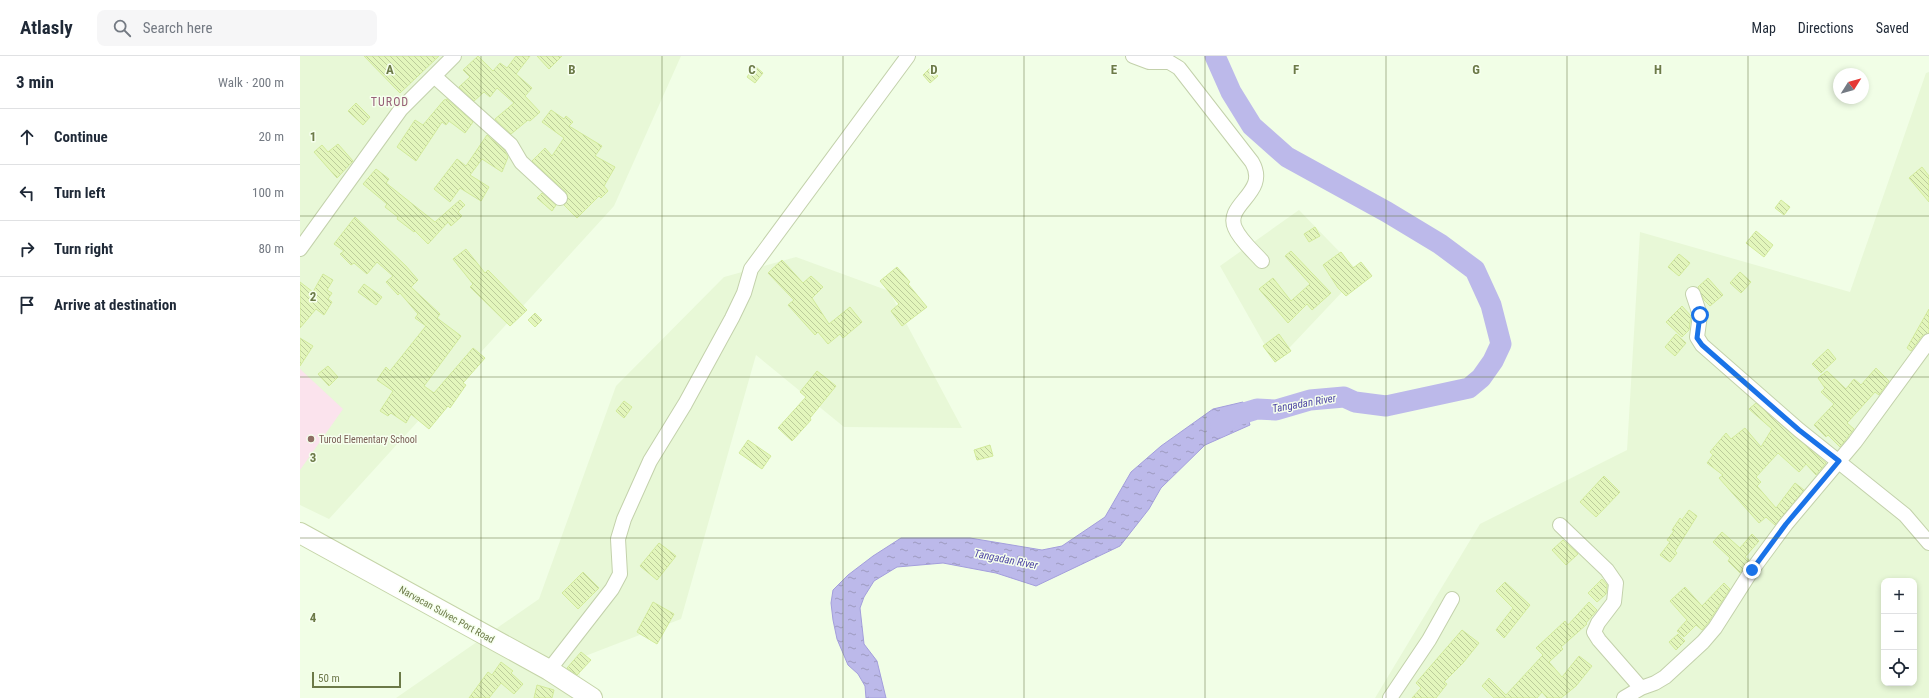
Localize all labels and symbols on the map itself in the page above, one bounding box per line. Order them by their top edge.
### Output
text: A [386,62,394,77]
text: B [568,62,576,77]
text: C [748,62,756,77]
text: D [930,62,938,77]
text: E [1111,62,1118,77]
text: F [1293,62,1299,77]
text: G [1472,62,1480,77]
text: H [1654,62,1662,77]
north arrow [1833,68,1869,104]
district label: TUROD [371,95,409,109]
text: 1 [310,129,316,144]
text: 2 [310,289,317,304]
route start [1691,306,1709,324]
water label: Tangadan River [1271,391,1338,415]
marker: Turod Elementary School [306,434,316,444]
place label: Turod Elementary School [319,434,417,445]
text: 3 [310,450,316,465]
water label: Tangadan River [973,547,1040,572]
route end [1743,561,1761,579]
street label: Narvacan Sulvec Port Road [397,584,496,645]
text: 4 [310,610,317,625]
scale bar [312,670,401,689]

